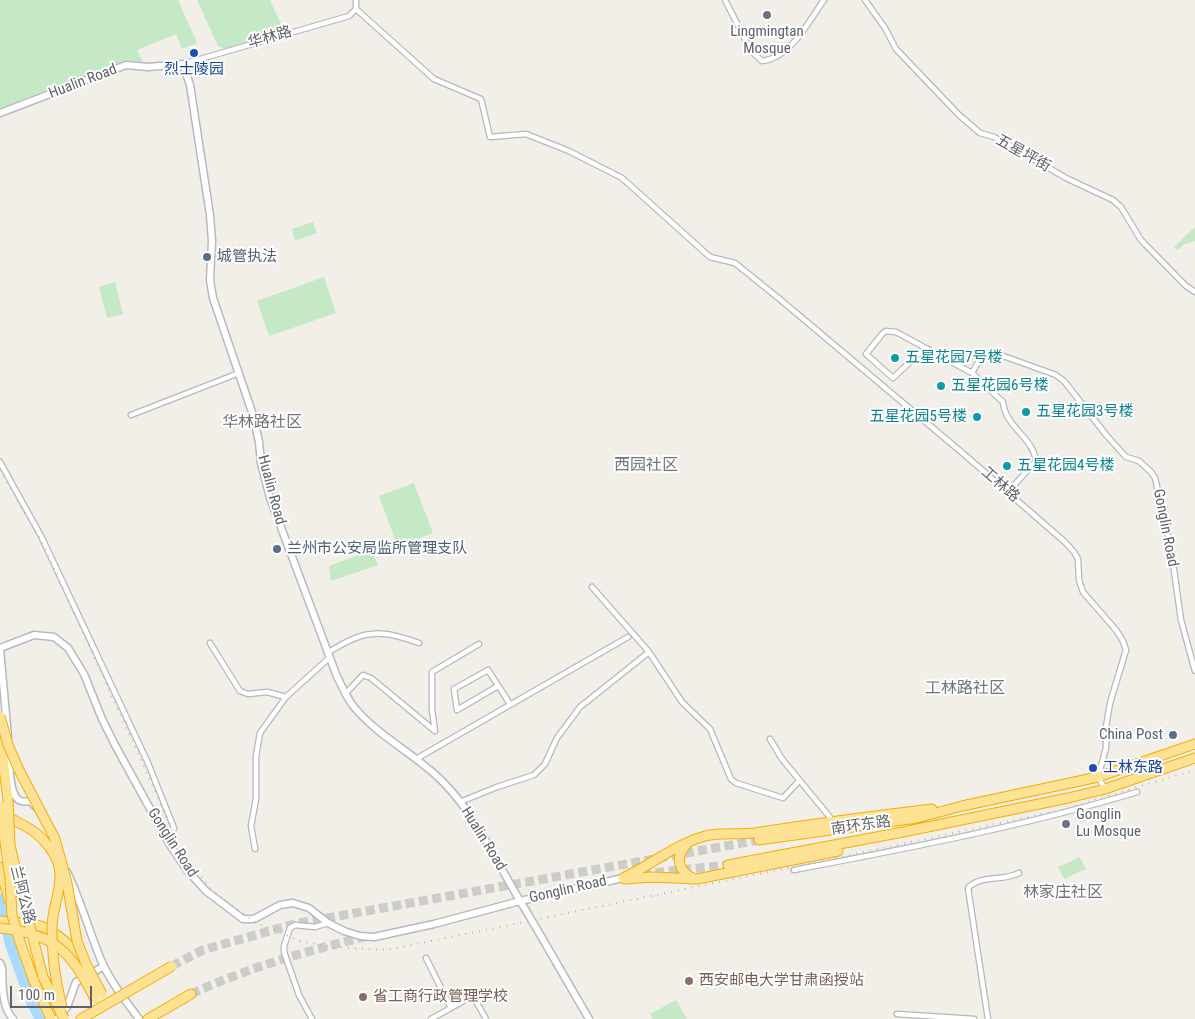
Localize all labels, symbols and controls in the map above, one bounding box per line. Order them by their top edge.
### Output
marker: Lingmingtan Mosque [761,9,773,21]
street label: 华林路 [246,23,294,53]
place label: Lingmingtan Mosque [730,23,804,58]
marker: 烈士陵园 [188,47,200,59]
street label: Hualin Road [46,61,120,103]
place label: 烈士陵园 [164,61,224,79]
street label: 五星坪街 [992,132,1054,176]
place label: 城管执法 [217,248,277,266]
marker: 城管执法 [201,251,213,263]
place label: 五星花园7号楼 [905,349,1002,367]
marker: 五星花园7号楼 [889,352,901,364]
place label: 五星花园6号楼 [951,377,1048,395]
marker: 五星花园6号楼 [935,380,947,392]
place label: 五星花园3号楼 [1036,403,1133,421]
marker: 五星花园3号楼 [1020,406,1032,418]
place label: 五星花园5号楼 [870,408,967,426]
marker: 五星花园5号楼 [971,411,983,423]
district label: 华林路社区 [222,413,302,433]
street label: Hualin Road [253,453,289,527]
district label: 西园社区 [614,456,678,476]
place label: 五星花园4号楼 [1017,457,1114,475]
marker: 五星花园4号楼 [1001,460,1013,472]
street label: 工林路 [977,463,1023,507]
street label: Gonglin Road [1149,488,1181,568]
place label: 兰州市公安局监所管理支队 [287,540,467,558]
marker: 兰州市公安局监所管理支队 [271,543,283,555]
district label: 工林路社区 [925,679,1005,699]
place label: China Post [1099,726,1163,744]
marker: China Post [1167,729,1179,741]
place label: 工林东路 [1103,759,1163,777]
marker: 工林东路 [1087,762,1099,774]
street label: Hualin Road [456,804,510,874]
street label: Gonglin Road [143,805,201,881]
place label: Gonglin Lu Mosque [1076,806,1141,841]
street label: 南环东路 [830,813,892,839]
marker: Gonglin Lu Mosque [1060,818,1072,830]
street label: 兰阿公路 [6,864,38,926]
street label: Gonglin Road [528,872,608,908]
district label: 林家庄社区 [1023,883,1103,903]
place label: 西安邮电大学甘肃函授站 [699,972,864,990]
marker: 西安邮电大学甘肃函授站 [683,975,695,987]
scale bar [12,976,95,1008]
text: 100 m [18,986,55,1004]
place label: 省工商行政管理学校 [373,988,508,1006]
marker: 省工商行政管理学校 [357,991,369,1003]

